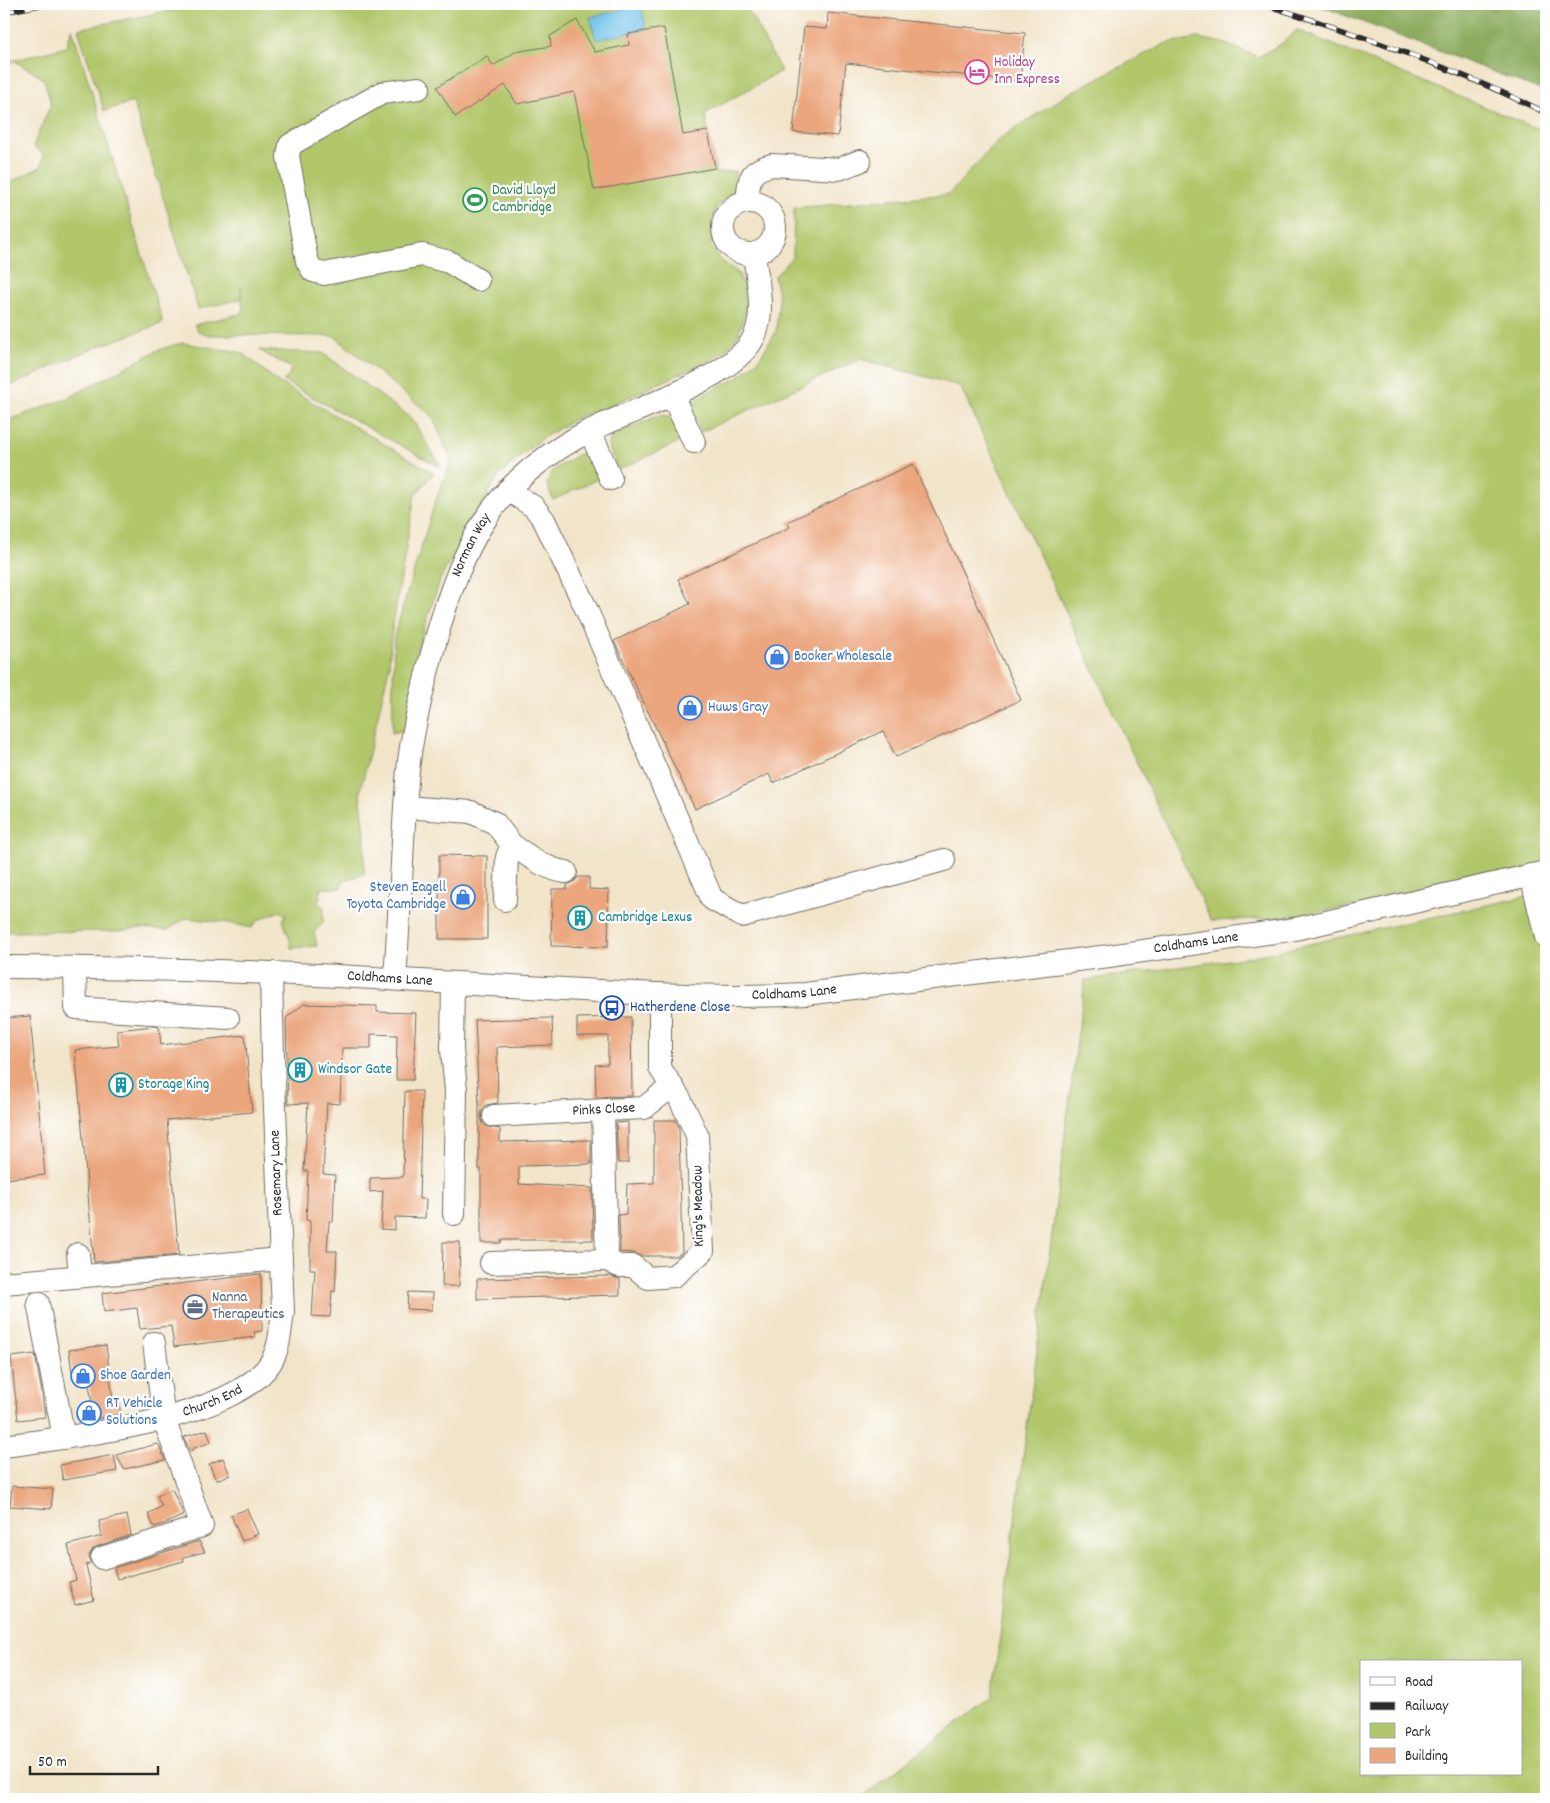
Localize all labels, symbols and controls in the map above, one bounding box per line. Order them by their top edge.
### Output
place label: Holiday Inn Express [994,52,1060,91]
hotel icon: Holiday Inn Express [964,59,990,85]
place label: David Lloyd Cambridge [492,180,556,219]
sports icon: David Lloyd Cambridge [462,187,488,213]
street label: Norman Way [446,508,498,580]
shop icon: Booker Wholesale [764,644,790,670]
place label: Booker Wholesale [794,646,892,668]
shop icon: Huws Gray [677,695,703,721]
place label: Huws Gray [708,697,769,719]
place label: Steven Eagell Toyota Cambridge [346,877,446,916]
shop icon: Steven Eagell Toyota Cambridge [450,884,476,910]
building icon: Cambridge Lexus [567,905,593,931]
place label: Cambridge Lexus [598,907,692,929]
street label: Coldhams Lane [1152,926,1240,960]
street label: Coldhams Lane [347,966,433,993]
street label: Coldhams Lane [751,979,839,1007]
bus stop icon: Hatherdene Close [599,995,625,1021]
place label: Hatherdene Close [630,997,731,1019]
building icon: Windsor Gate [287,1057,313,1083]
place label: Windsor Gate [318,1059,392,1081]
building icon: Storage King [108,1072,134,1098]
place label: Storage King [138,1074,209,1096]
street label: Pinks Close [572,1097,636,1123]
street label: Rosemary Lane [264,1129,289,1216]
street label: King's Meadow [687,1165,711,1247]
place label: Nanna Therapeutics [212,1287,285,1326]
office icon: Nanna Therapeutics [182,1294,208,1320]
shop icon: Shoe Garden [70,1363,96,1389]
place label: Shoe Garden [100,1365,171,1387]
street label: Church End [180,1379,247,1424]
place label: RT Vehicle Solutions [106,1393,163,1432]
shop icon: RT Vehicle Solutions [76,1400,102,1426]
legend [1360,1660,1522,1776]
text: Road [1405,1672,1433,1694]
text: Railway [1405,1696,1449,1718]
text: Park [1405,1722,1431,1744]
scale bar [30,1743,158,1775]
text: Building [1405,1746,1448,1768]
text: 50 m [38,1752,67,1774]

